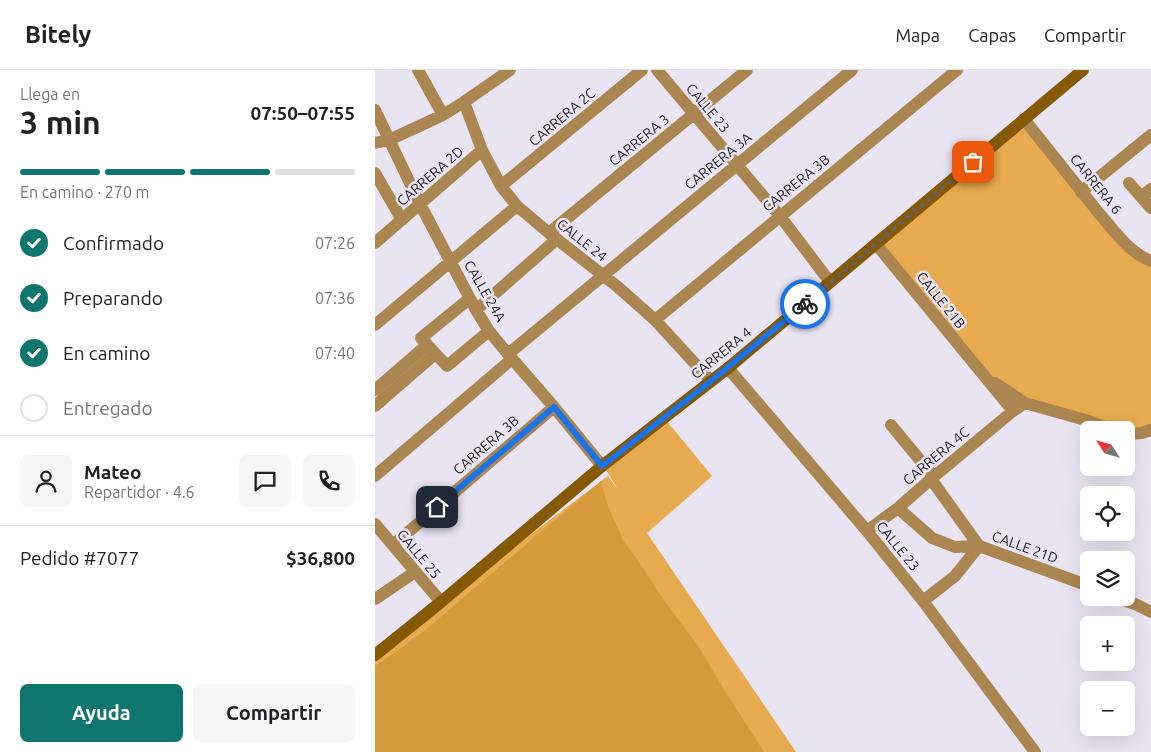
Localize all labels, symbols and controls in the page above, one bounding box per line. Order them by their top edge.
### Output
text: Bitely [25,21,91,48]
text: Mapa [895,25,940,45]
text: Capas [968,25,1016,45]
text: Compartir [1044,25,1126,45]
street label: CALLE 23 [683,80,733,136]
street label: CARRERA 2C [526,84,599,149]
text: Llega en [20,85,80,103]
text: 07:50–07:55 [250,102,355,124]
text: 3 min [20,104,101,140]
street label: CARRERA 3 [606,111,672,169]
street label: CARRERA 3A [681,129,755,193]
pin [952,141,994,183]
street label: CARRERA 2D [394,143,466,209]
icon: bag [959,148,987,176]
street label: CARRERA 3B [759,151,833,215]
street label: CARRERA 6 [1067,151,1125,217]
text: En camino · 270 m [20,183,149,201]
street label: CALLE 24 [554,216,610,265]
icon: check [20,229,48,257]
text: Confirmado [63,232,164,254]
text: 07:26 [315,234,355,252]
street label: CALLE 24A [461,257,509,325]
street label: CALLE 21B [913,269,969,332]
courier [780,279,830,329]
icon: check [20,284,48,312]
text: Preparando [63,287,163,309]
text: 07:36 [315,289,355,307]
icon: bike [791,290,819,318]
street label: CARRERA 4 [688,324,754,382]
icon: check [20,339,48,367]
text: En camino [63,342,150,364]
text: 07:40 [315,344,355,362]
text: Entregado [63,397,153,419]
street label: CARRERA 3B [450,412,522,478]
north arrow [1080,421,1135,476]
map controls [1080,421,1135,736]
street label: CARRERA 4C [900,423,973,488]
button: person [20,455,72,507]
button: chat [239,455,291,507]
button: phone [303,455,355,507]
text: Mateo [84,461,142,483]
text: Repartidor · 4.6 [84,483,195,501]
pin [416,486,458,528]
button: locate [1080,486,1135,541]
icon: home [423,493,451,521]
street label: CALLE 23 [873,518,923,574]
street label: CALLE 25 [394,526,444,582]
street label: CALLE 21D [990,528,1060,566]
text: Pedido #7077 [20,547,139,569]
text: $36,800 [286,547,355,569]
button: layers [1080,551,1135,606]
button: + [1080,616,1135,671]
button: − [1080,681,1135,736]
button: Ayuda [20,684,183,742]
button: Compartir [193,684,355,742]

